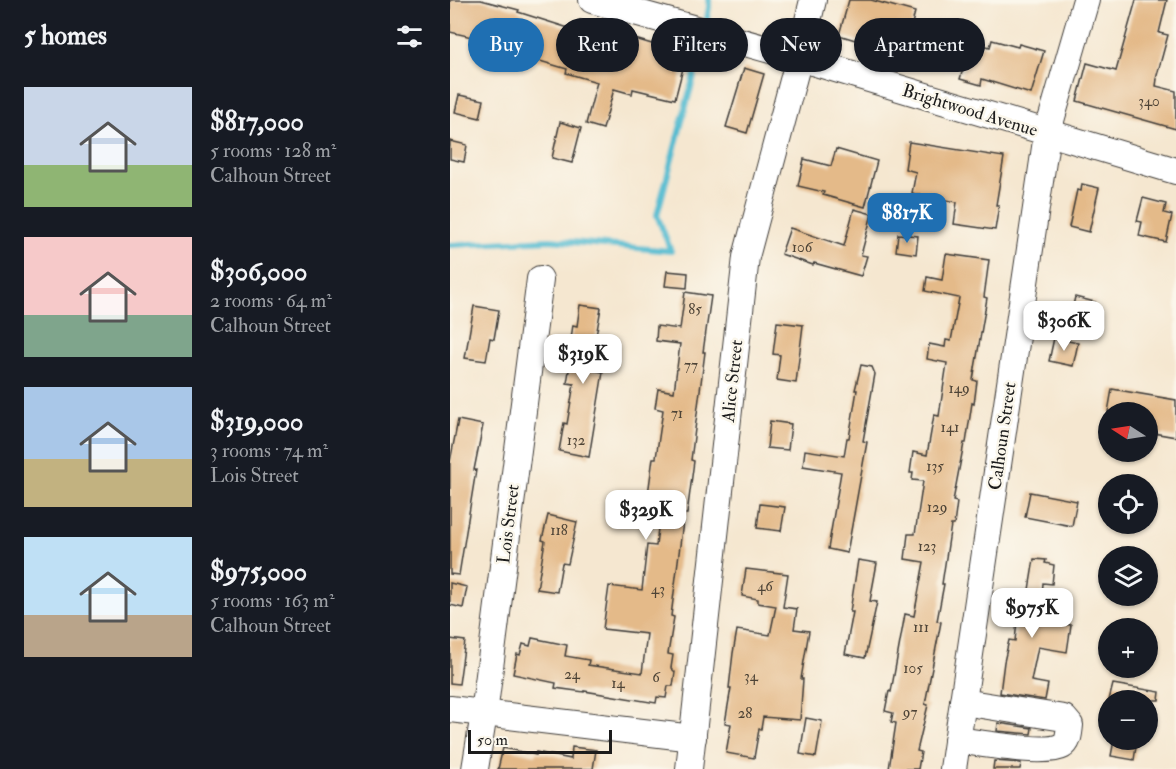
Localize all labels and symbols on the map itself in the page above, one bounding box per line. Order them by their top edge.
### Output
street label: Brightwood Avenue [899,79,1041,142]
house number: 340 [1138,92,1160,111]
pin: $817K [865,193,949,244]
house number: 106 [792,238,814,257]
house number: 85 [688,300,702,319]
pin: $306K [1022,301,1106,352]
pin: $319K [541,334,625,385]
street label: Alice Street [717,339,748,424]
house number: 77 [684,356,698,375]
house number: 149 [948,379,970,398]
street label: Calhoun Street [984,380,1021,492]
north arrow [1098,402,1158,462]
house number: 71 [671,404,683,423]
house number: 141 [941,418,959,437]
house number: 132 [567,431,586,450]
house number: 135 [926,457,944,476]
street label: Lois Street [492,483,525,565]
pin: $329K [604,490,688,541]
house number: 129 [927,498,947,517]
house number: 118 [550,521,568,540]
house number: 123 [918,537,936,556]
house number: 46 [757,577,774,596]
house number: 43 [651,580,665,599]
pin: $975K [990,588,1074,639]
house number: 111 [913,618,929,637]
house number: 105 [903,659,923,678]
house number: 24 [564,665,581,684]
house number: 34 [744,667,759,686]
house number: 6 [652,668,661,687]
house number: 14 [611,674,626,693]
house number: 97 [902,703,917,722]
house number: 28 [738,704,752,723]
scale bar [468,727,612,754]

